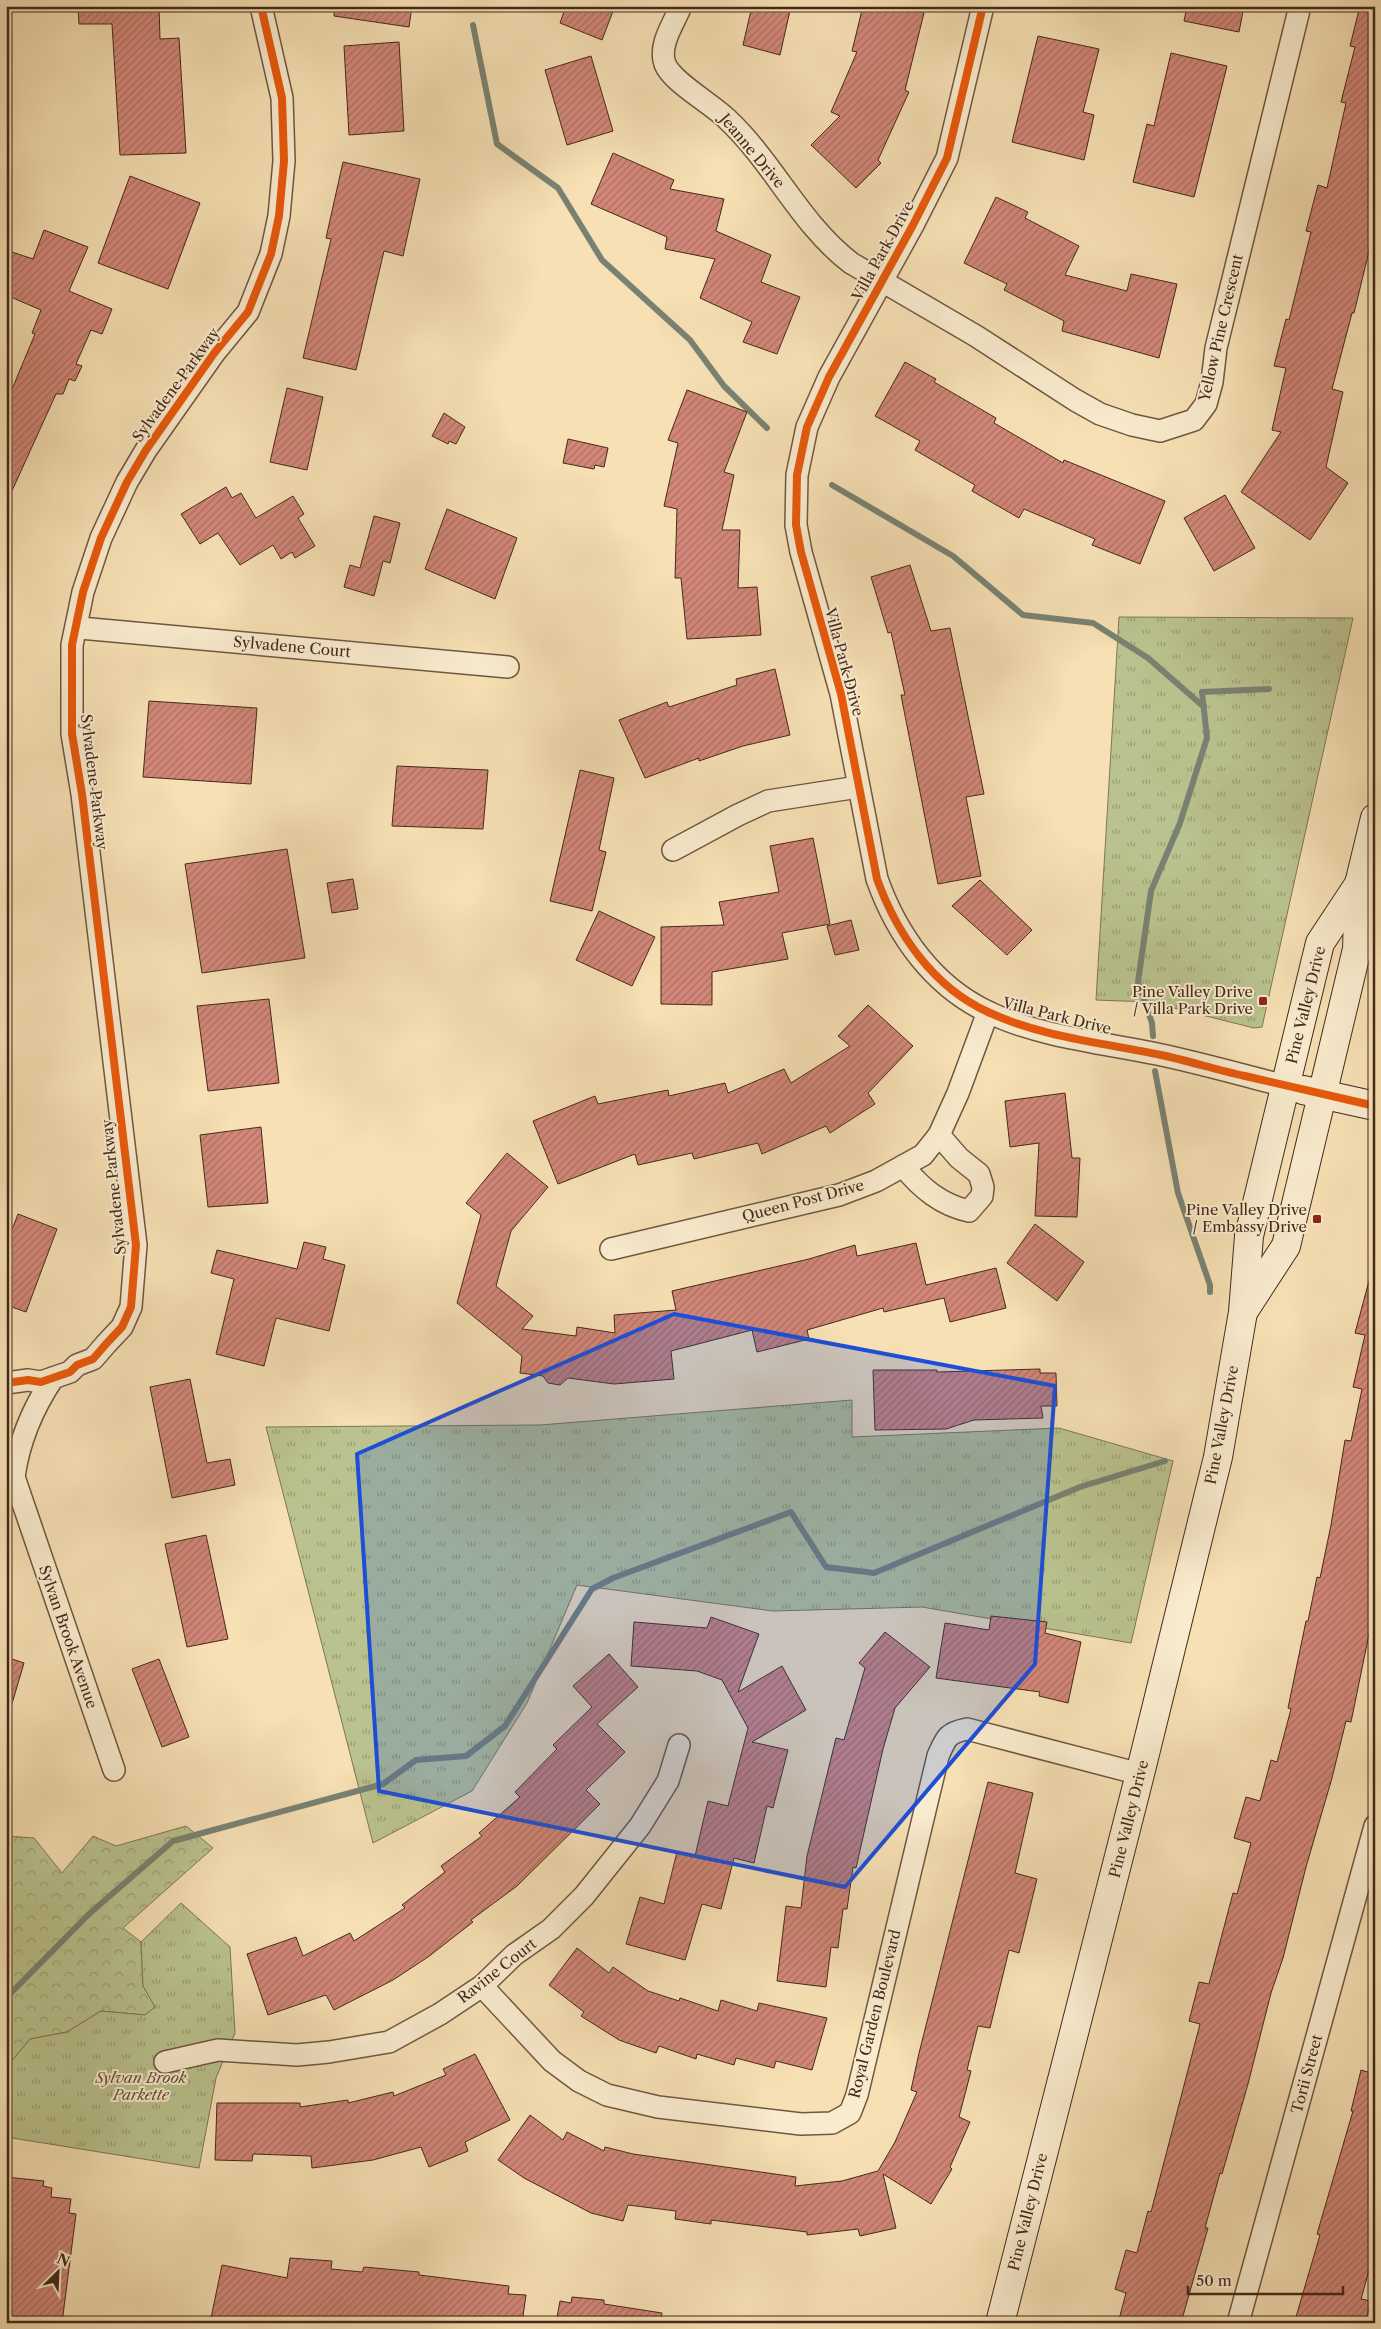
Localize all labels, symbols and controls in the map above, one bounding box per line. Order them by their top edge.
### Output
street label: Jeanne Drive [714,108,789,192]
street label: Villa Park Drive [847,197,918,305]
street label: Yellow Pine Crescent [1194,252,1247,404]
street label: Sylvadene Parkway [128,323,224,446]
street label: Villa Park Drive [821,605,868,718]
street label: Sylvadene Court [232,632,352,661]
street label: Sylvadene Parkway [77,713,112,851]
street label: Pine Valley Drive [1282,944,1329,1066]
place label: Pine Valley Drive / Villa Park Drive [1132,982,1253,1018]
street label: Villa Park Drive [1000,993,1113,1038]
marker: Pine Valley Drive / Villa Park Drive [1257,995,1269,1007]
street label: Sylvadene Parkway [97,1118,130,1256]
street label: Queen Post Drive [740,1175,866,1226]
place label: Pine Valley Drive / Embassy Drive [1186,1200,1307,1236]
marker: Pine Valley Drive / Embassy Drive [1311,1213,1323,1225]
street label: Pine Valley Drive [1201,1364,1242,1486]
street label: Sylvan Brook Avenue [35,1563,102,1711]
street label: Pine Valley Drive [1105,1758,1152,1880]
street label: Royal Garden Boulevard [844,1927,905,2100]
street label: Ravine Court [454,1934,540,2007]
street label: Torii Street [1287,2032,1326,2115]
park label: Sylvan Brook Parkette [94,2068,187,2104]
street label: Pine Valley Drive [1004,2151,1051,2273]
north arrow [32,2246,82,2296]
text: N [54,2249,73,2271]
scale bar [1188,2264,1344,2296]
text: 50 m [1196,2271,1232,2290]

